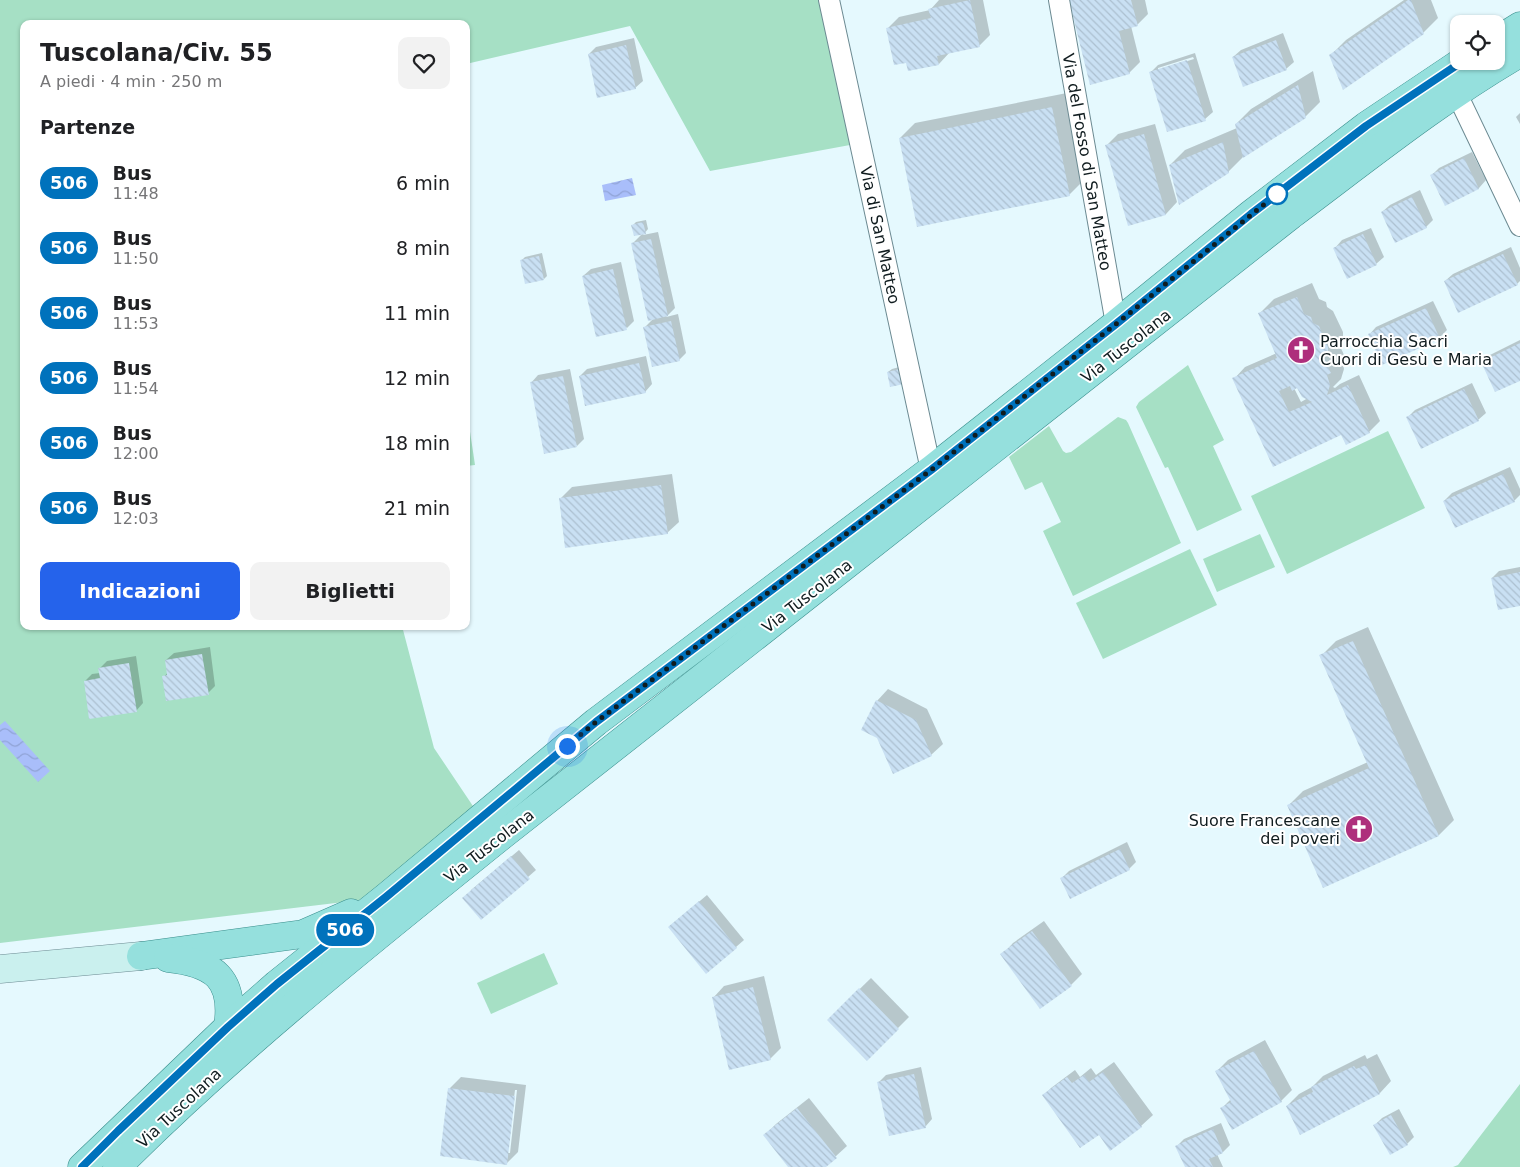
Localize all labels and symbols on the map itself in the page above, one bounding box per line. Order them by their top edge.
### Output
street label: Via del Fosso di San Matteo [1059,52,1115,272]
street label: Via di San Matteo [856,164,904,306]
unlabelled marker [1266,183,1288,205]
street label: Via Tuscolana [1077,305,1175,387]
place label: Parrocchia Sacri Cuori di Gesù e Maria [1320,332,1492,369]
church icon: Parrocchia Sacri Cuori di Gesù e Maria [1286,335,1316,365]
street label: Via Tuscolana [758,555,856,637]
your location [555,734,580,759]
street label: Via Tuscolana [440,805,538,887]
place label: Suore Francescane dei poveri [1189,811,1340,848]
church icon: Suore Francescane dei poveri [1344,814,1374,844]
line badge: 506 [316,914,374,946]
street label: Via Tuscolana [133,1064,225,1152]

